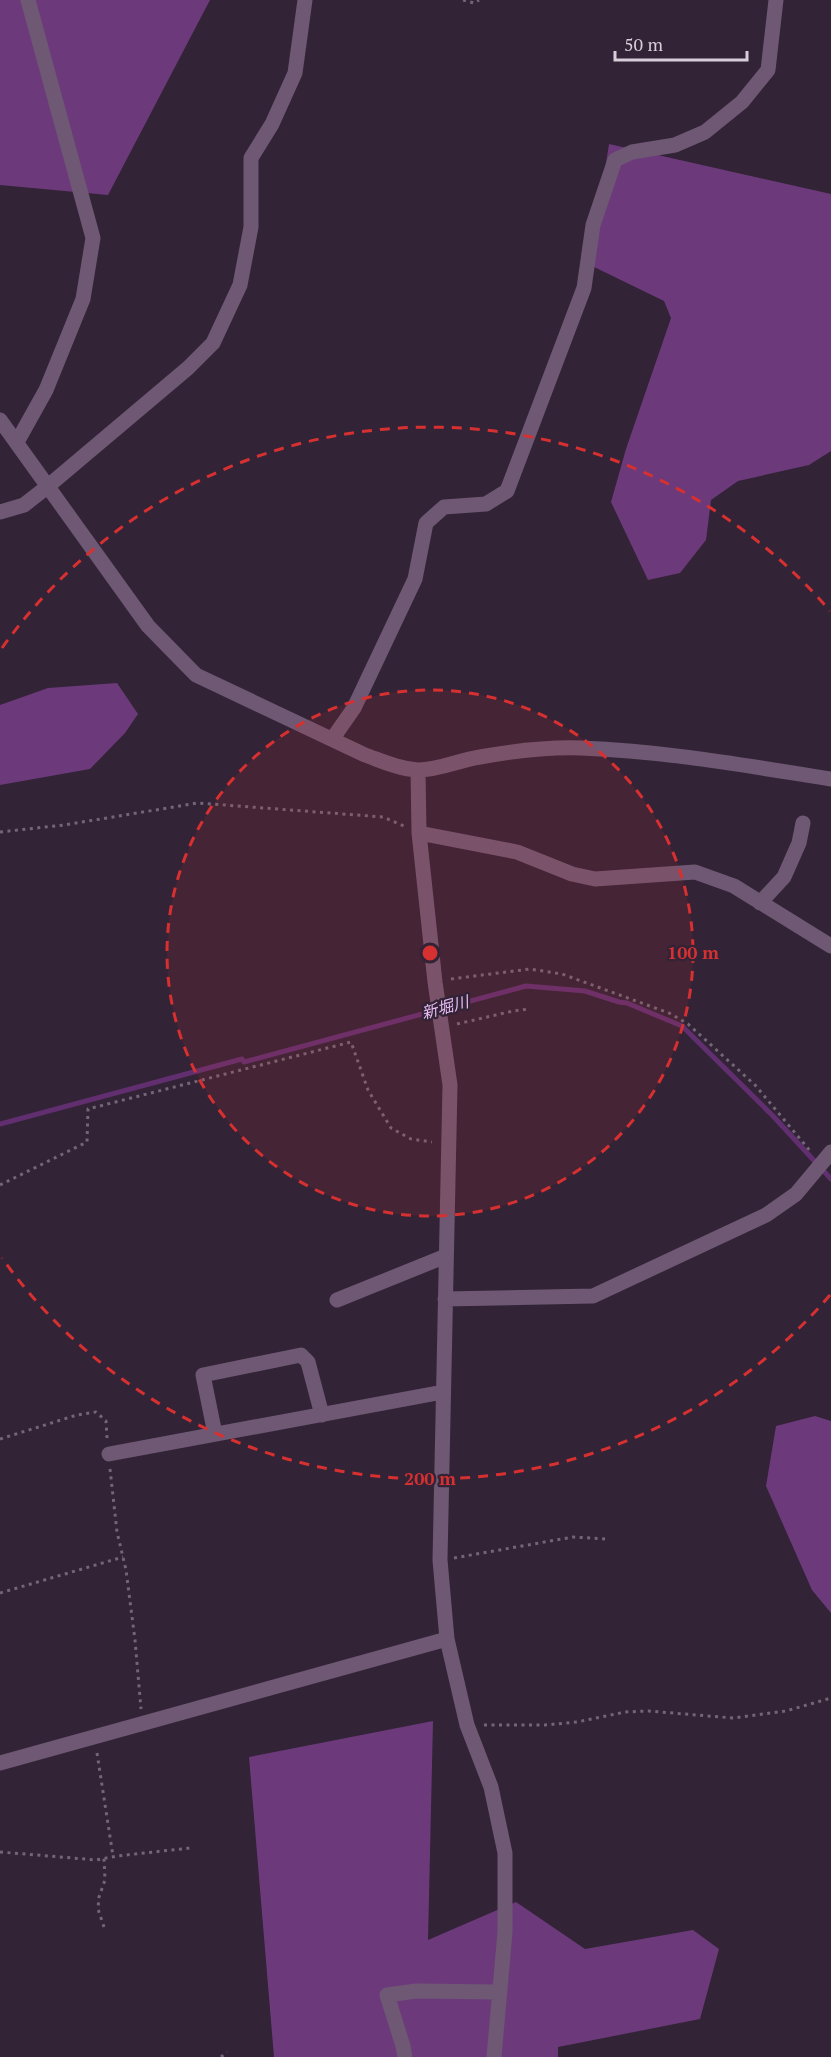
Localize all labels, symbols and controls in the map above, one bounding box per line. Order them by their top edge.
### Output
scale bar [615,24,747,62]
text: 50 m [624,32,664,56]
text: 100 m [667,940,719,964]
centre of rings [420,943,440,963]
water label: 新堀川 [419,990,473,1024]
text: 200 m [404,1466,456,1490]

